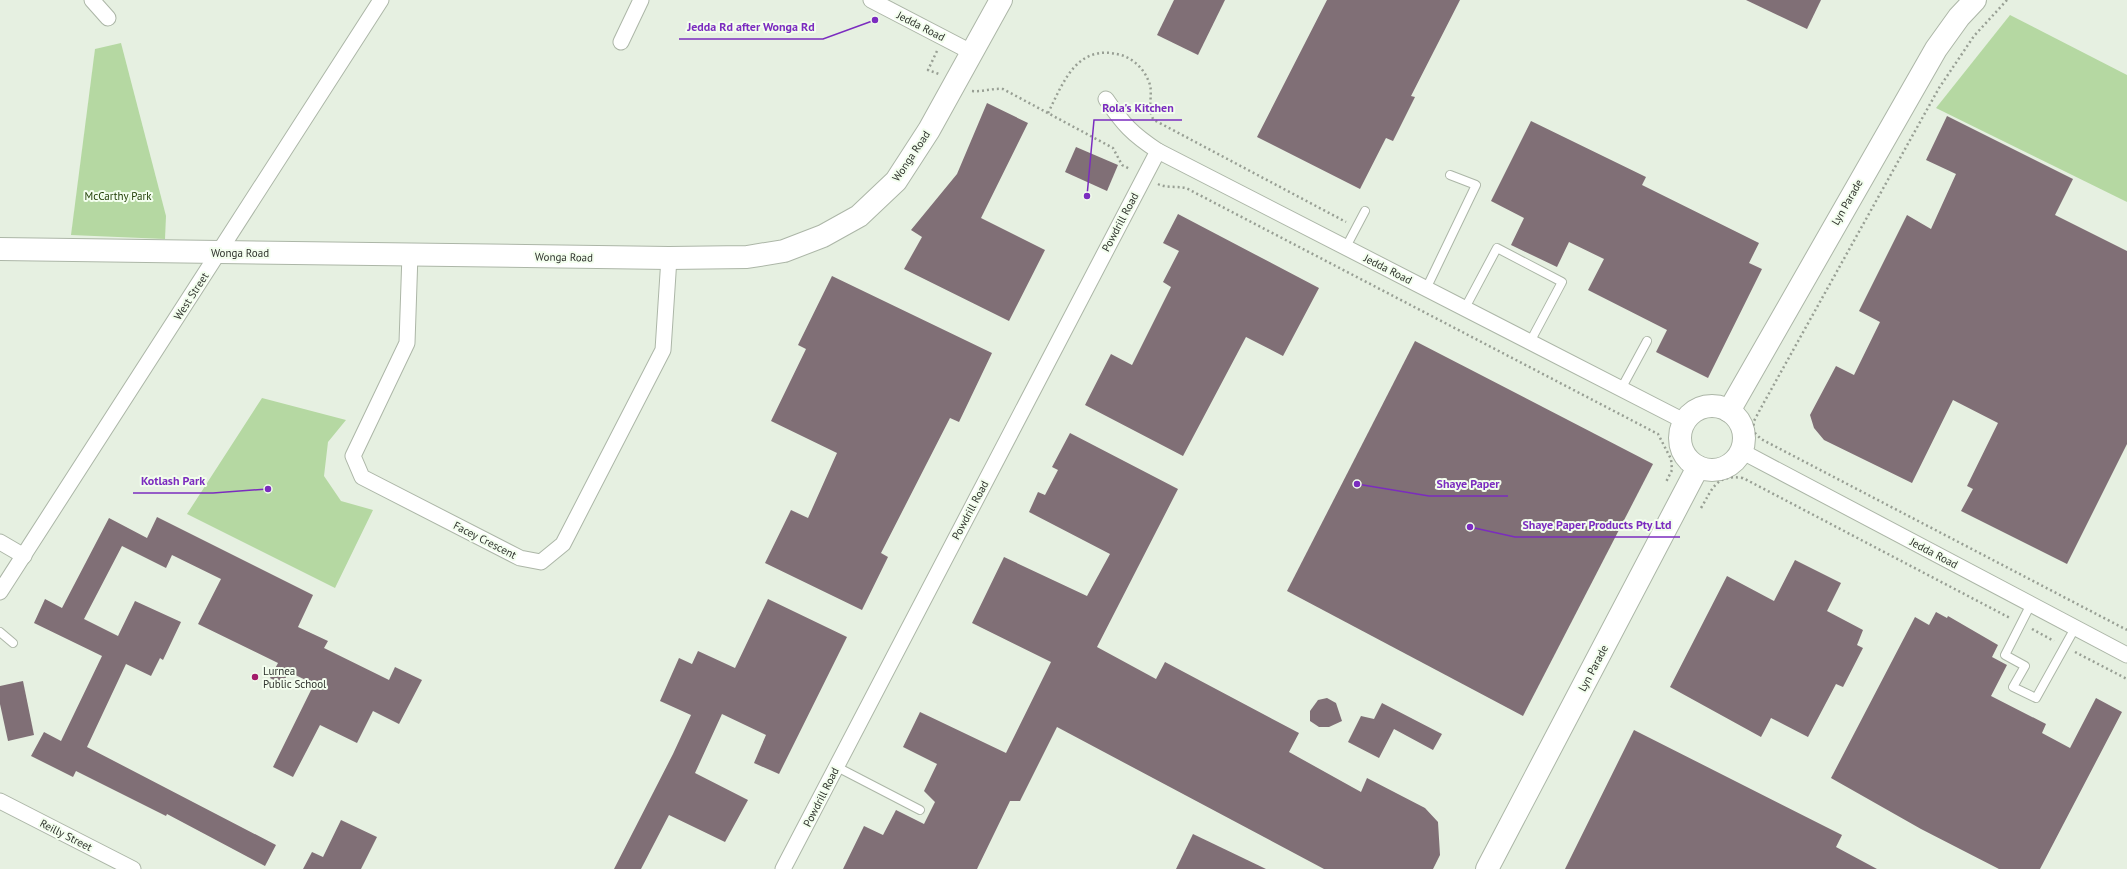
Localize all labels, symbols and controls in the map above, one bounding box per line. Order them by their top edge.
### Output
street label: Jedda Road [894,7,948,44]
callout: Jedda Rd after Wonga Rd [679,15,823,39]
text: Jedda Rd after Wonga Rd [686,19,815,34]
callout: Rola's Kitchen [1094,96,1182,120]
text: Rola's Kitchen [1102,100,1174,115]
street label: Wonga Road [889,128,933,184]
street label: Lyn Parade [1828,176,1866,227]
park label: McCarthy Park [85,189,152,203]
street label: Powdrill Road [1099,190,1141,254]
street label: Wonga Road [211,246,269,260]
street label: Wonga Road [535,249,593,265]
street label: Jedda Road [1361,250,1415,287]
street label: West Street [171,269,212,322]
callout: Kotlash Park [133,469,213,493]
callout: Shaye Paper [1429,472,1508,496]
text: Kotlash Park [141,473,205,488]
text: Shaye Paper [1437,476,1500,491]
street label: Powdrill Road [949,478,991,542]
callout: Shaye Paper Products Pty Ltd [1515,513,1680,537]
text: Shaye Paper Products Pty Ltd [1522,517,1672,532]
street label: Facey Crescent [451,518,519,562]
street label: Jedda Road [1907,534,1960,571]
street label: Lyn Parade [1575,642,1611,694]
place label: Lurnea Public School [263,664,327,691]
marker: Lurnea Public School [250,672,260,682]
street label: Powdrill Road [800,765,842,829]
street label: Reilly Street [38,816,95,854]

